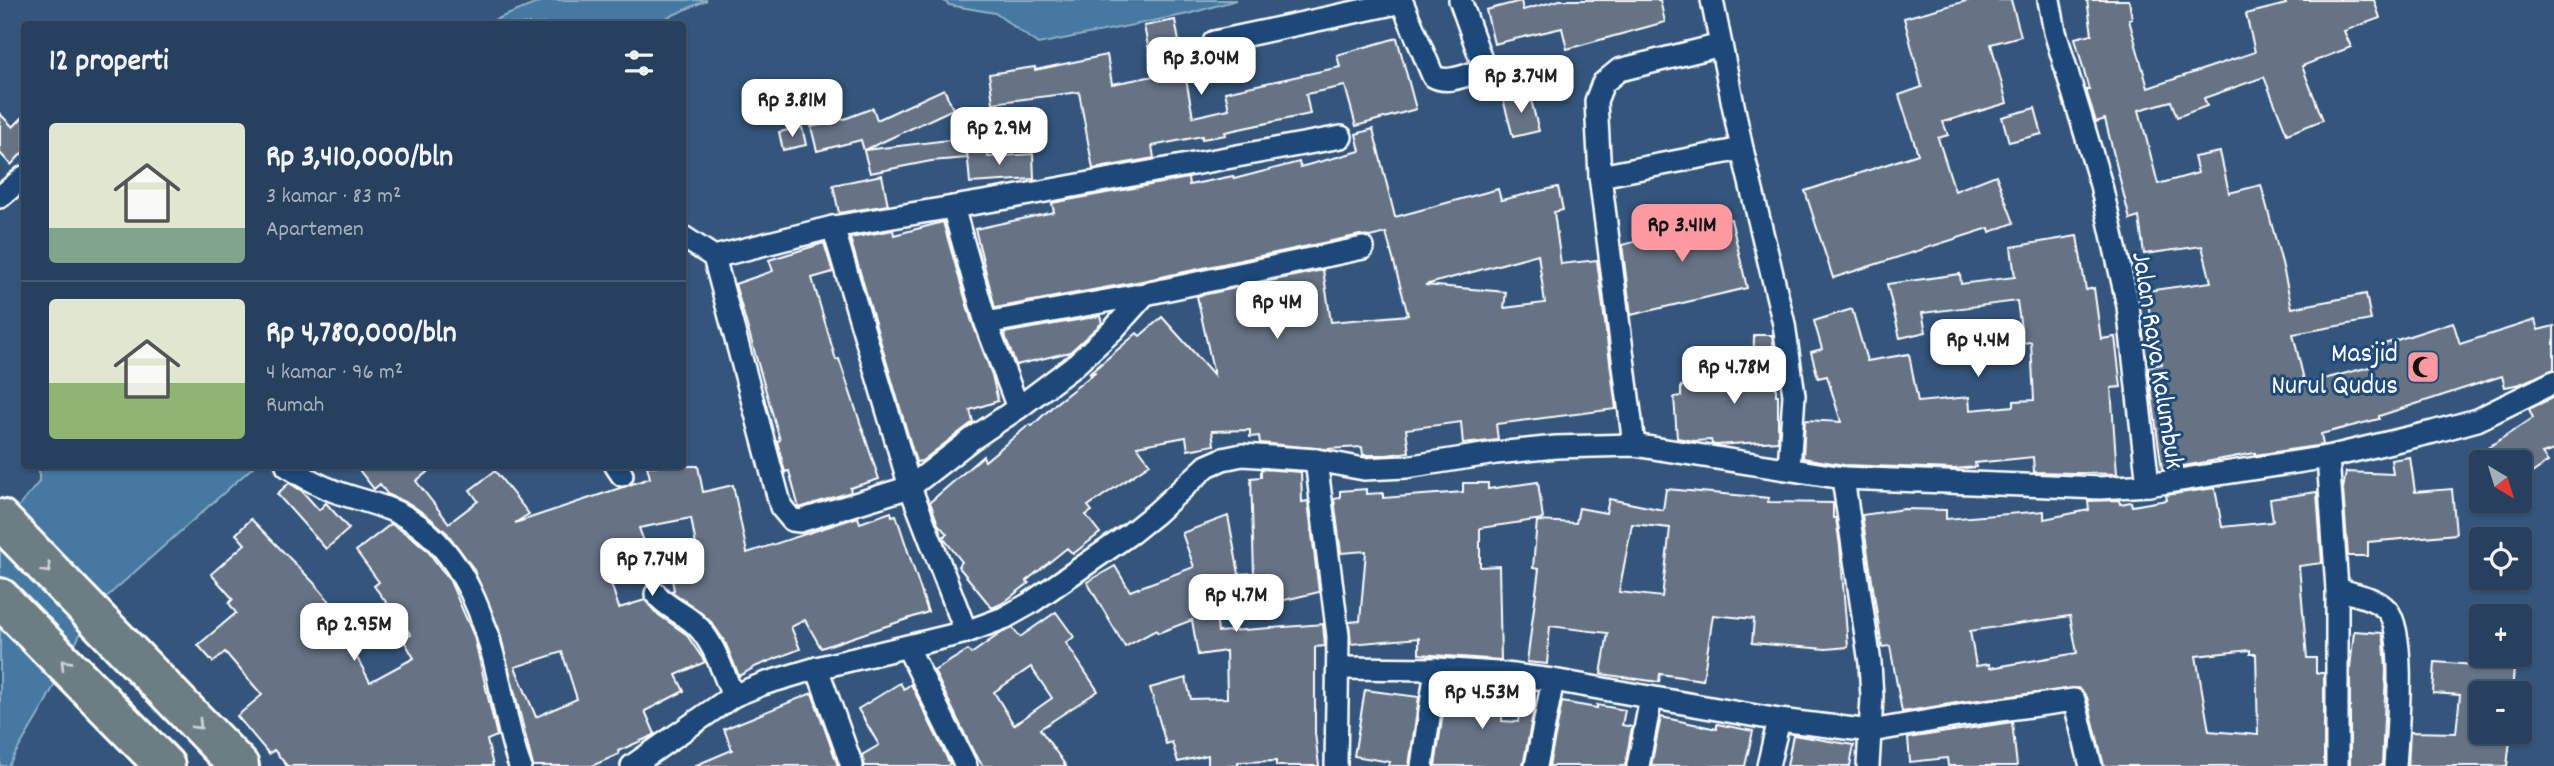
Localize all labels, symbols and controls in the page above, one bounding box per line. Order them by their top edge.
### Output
pin: Rp 3.04M [1129,38,1273,97]
text: 12 properti [49,42,169,85]
text: Rp 3.04M [1163,43,1239,76]
icon: filters [620,44,658,82]
pin: Rp 3.74M [1449,55,1593,115]
text: Rp 3.74M [1485,61,1557,94]
pin: Rp 3.81M [720,80,864,139]
text: Rp 3.81M [758,85,826,118]
pin: Rp 2.9M [934,108,1064,167]
text: Rp 2.9M [967,113,1031,146]
text: Rp 3,410,000/bln [266,138,453,181]
icon: home [105,151,189,235]
text: 3 kamar · 83 m² [266,181,402,214]
pin: Rp 3.41M [1610,204,1754,264]
text: Rp 3.41M [1647,210,1717,243]
text: Apartemen [266,214,364,247]
street label: Jalan Raya Kalumbuk [2118,249,2192,472]
pin: Rp 4M [1228,282,1326,341]
text: Rp 4M [1252,287,1302,320]
text: Rp 4,780,000/bln [266,314,457,357]
pin: Rp 4.4M [1913,320,2043,379]
text: Rp 4.4M [1946,325,2010,358]
icon: home [105,327,189,411]
place label: Masjid Nurul Qudus [2271,336,2398,408]
pin: Rp 4.78M [1662,346,1806,406]
mosque icon: Masjid Nurul Qudus [2404,348,2442,386]
text: Rp 4.78M [1698,352,1770,385]
text: 4 kamar · 96 m² [266,357,403,390]
text: Rumah [266,390,324,423]
north arrow [2469,450,2532,513]
map controls [2469,450,2532,744]
button: locate [2469,527,2532,590]
pin: Rp 7.74M [580,538,724,598]
text: Rp 7.74M [616,544,688,577]
one-way arrow [39,560,52,573]
pin: Rp 4.7M [1171,574,1301,634]
text: Rp 4.7M [1205,580,1267,613]
pin: Rp 2.95M [282,604,426,663]
button: + [2469,604,2532,667]
text: Rp 2.95M [316,609,392,642]
one-way arrow [60,659,73,672]
pin: Rp 4.53M [1410,672,1554,731]
text: Rp 4.53M [1445,677,1519,710]
button: − [2469,681,2532,744]
one-way arrow [190,717,202,729]

